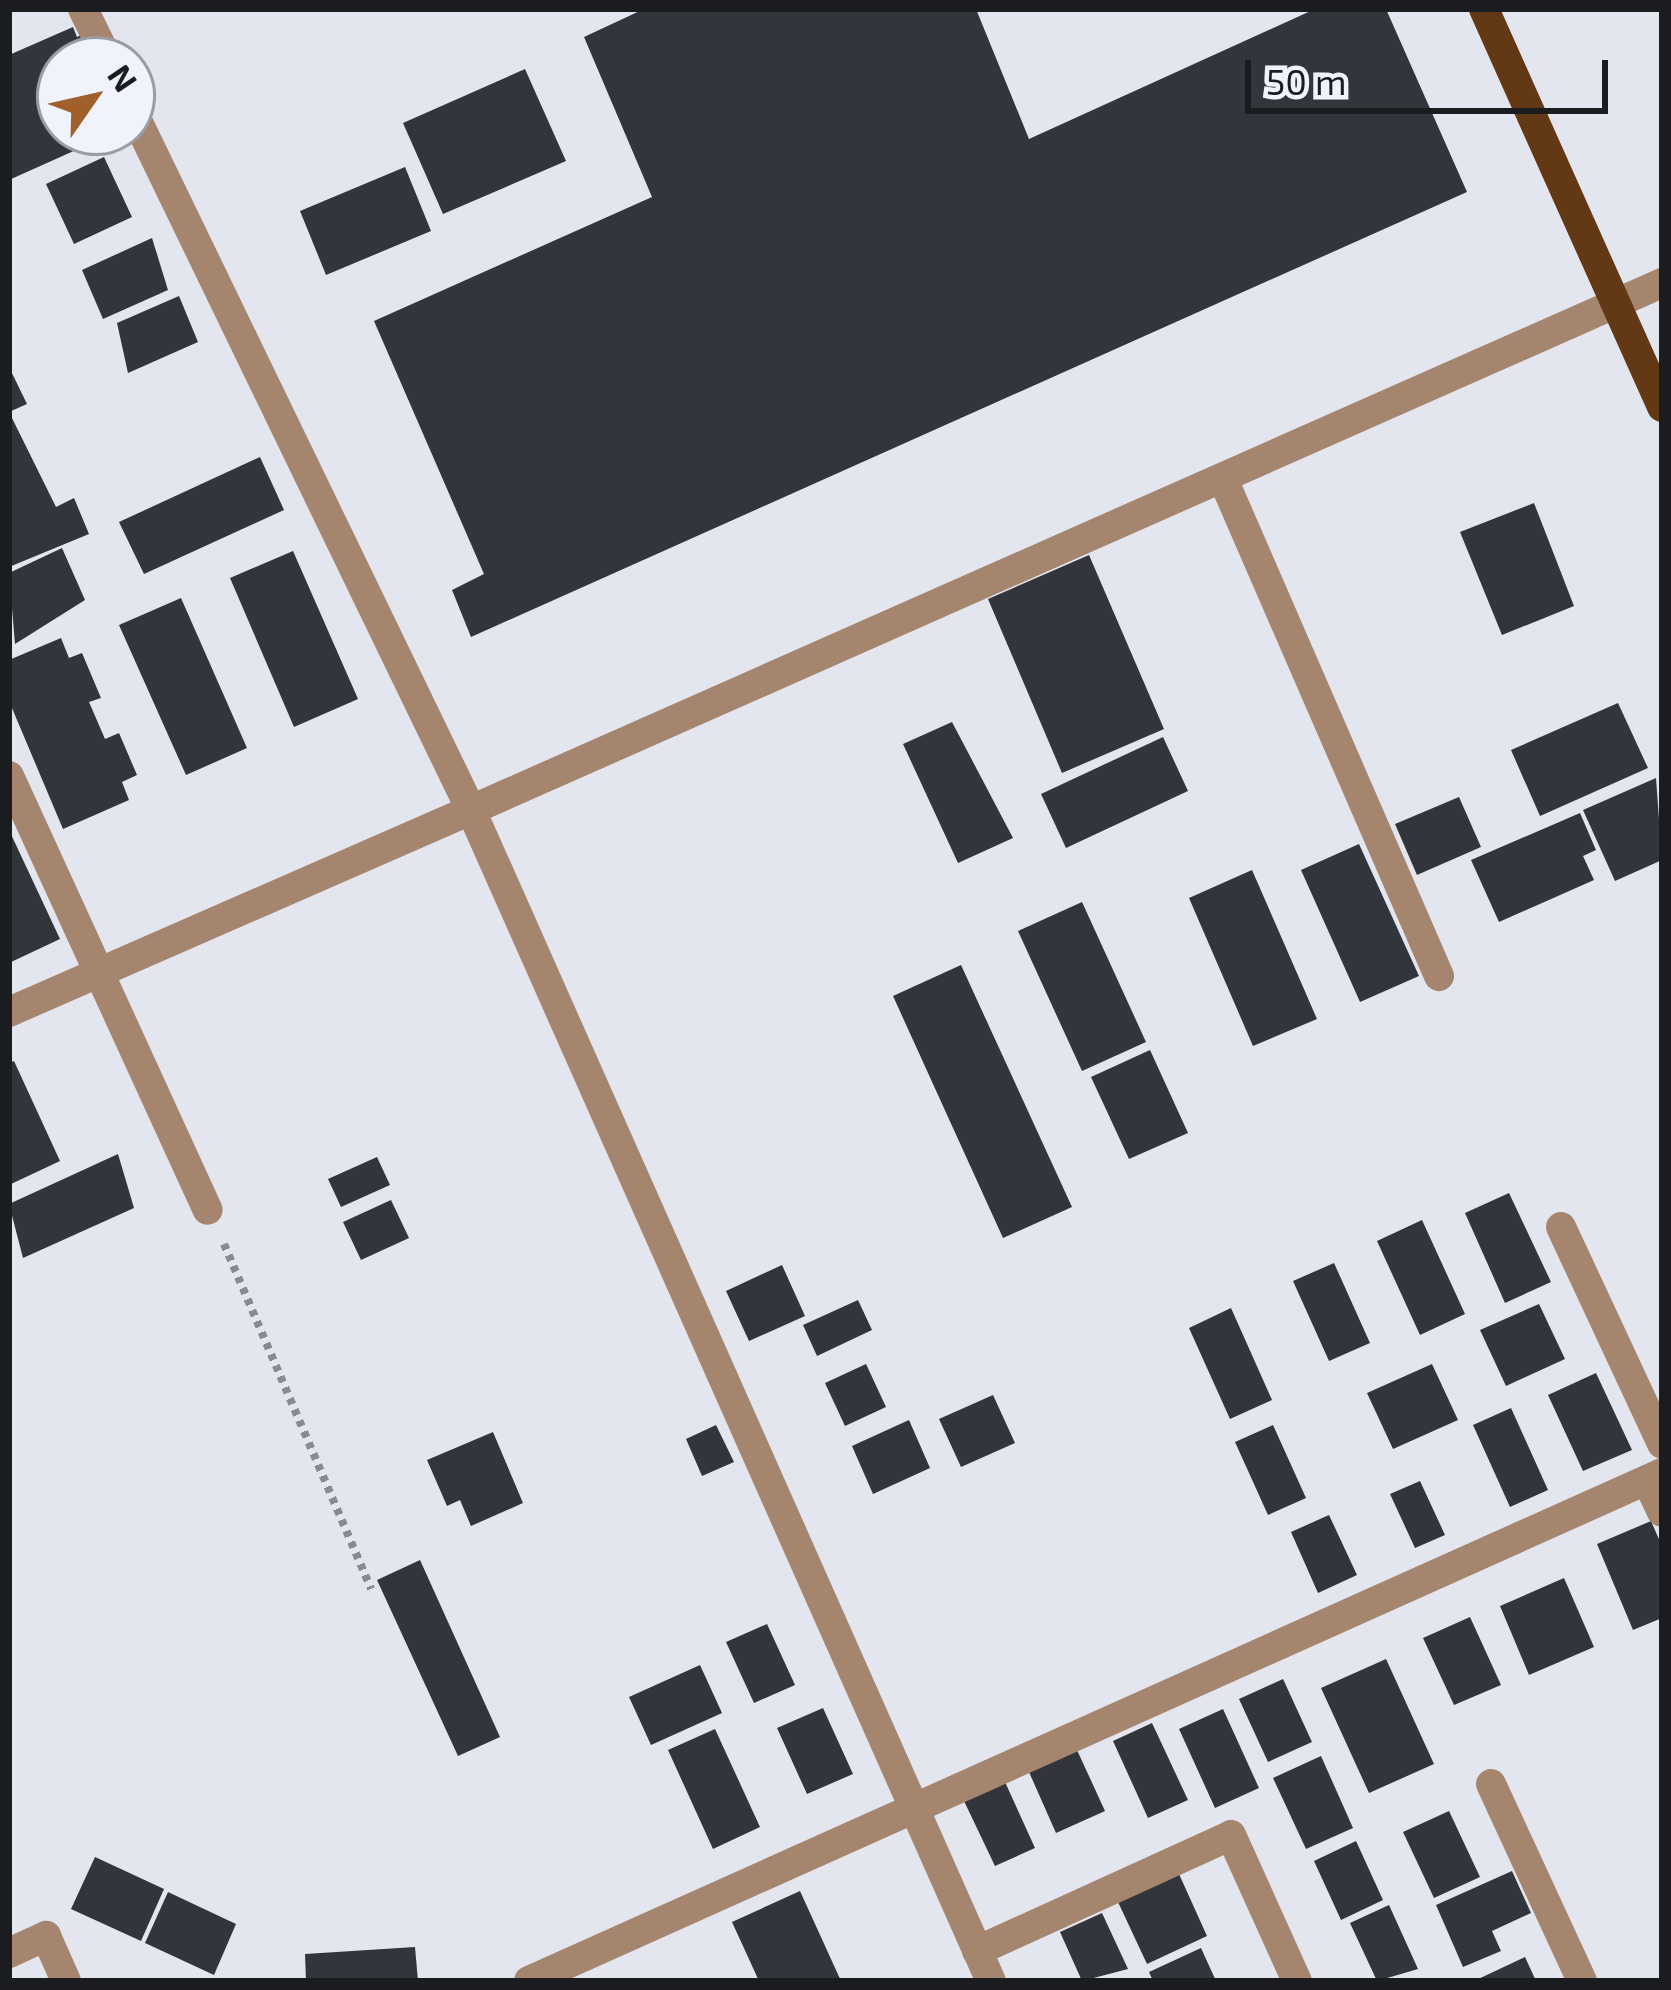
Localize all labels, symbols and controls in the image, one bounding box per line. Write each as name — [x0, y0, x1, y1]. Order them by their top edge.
north arrow — [36, 36, 156, 156]
scale bar — [1251, 36, 1614, 110]
text: N — [100, 56, 147, 99]
text: 50 m — [1266, 59, 1347, 102]

